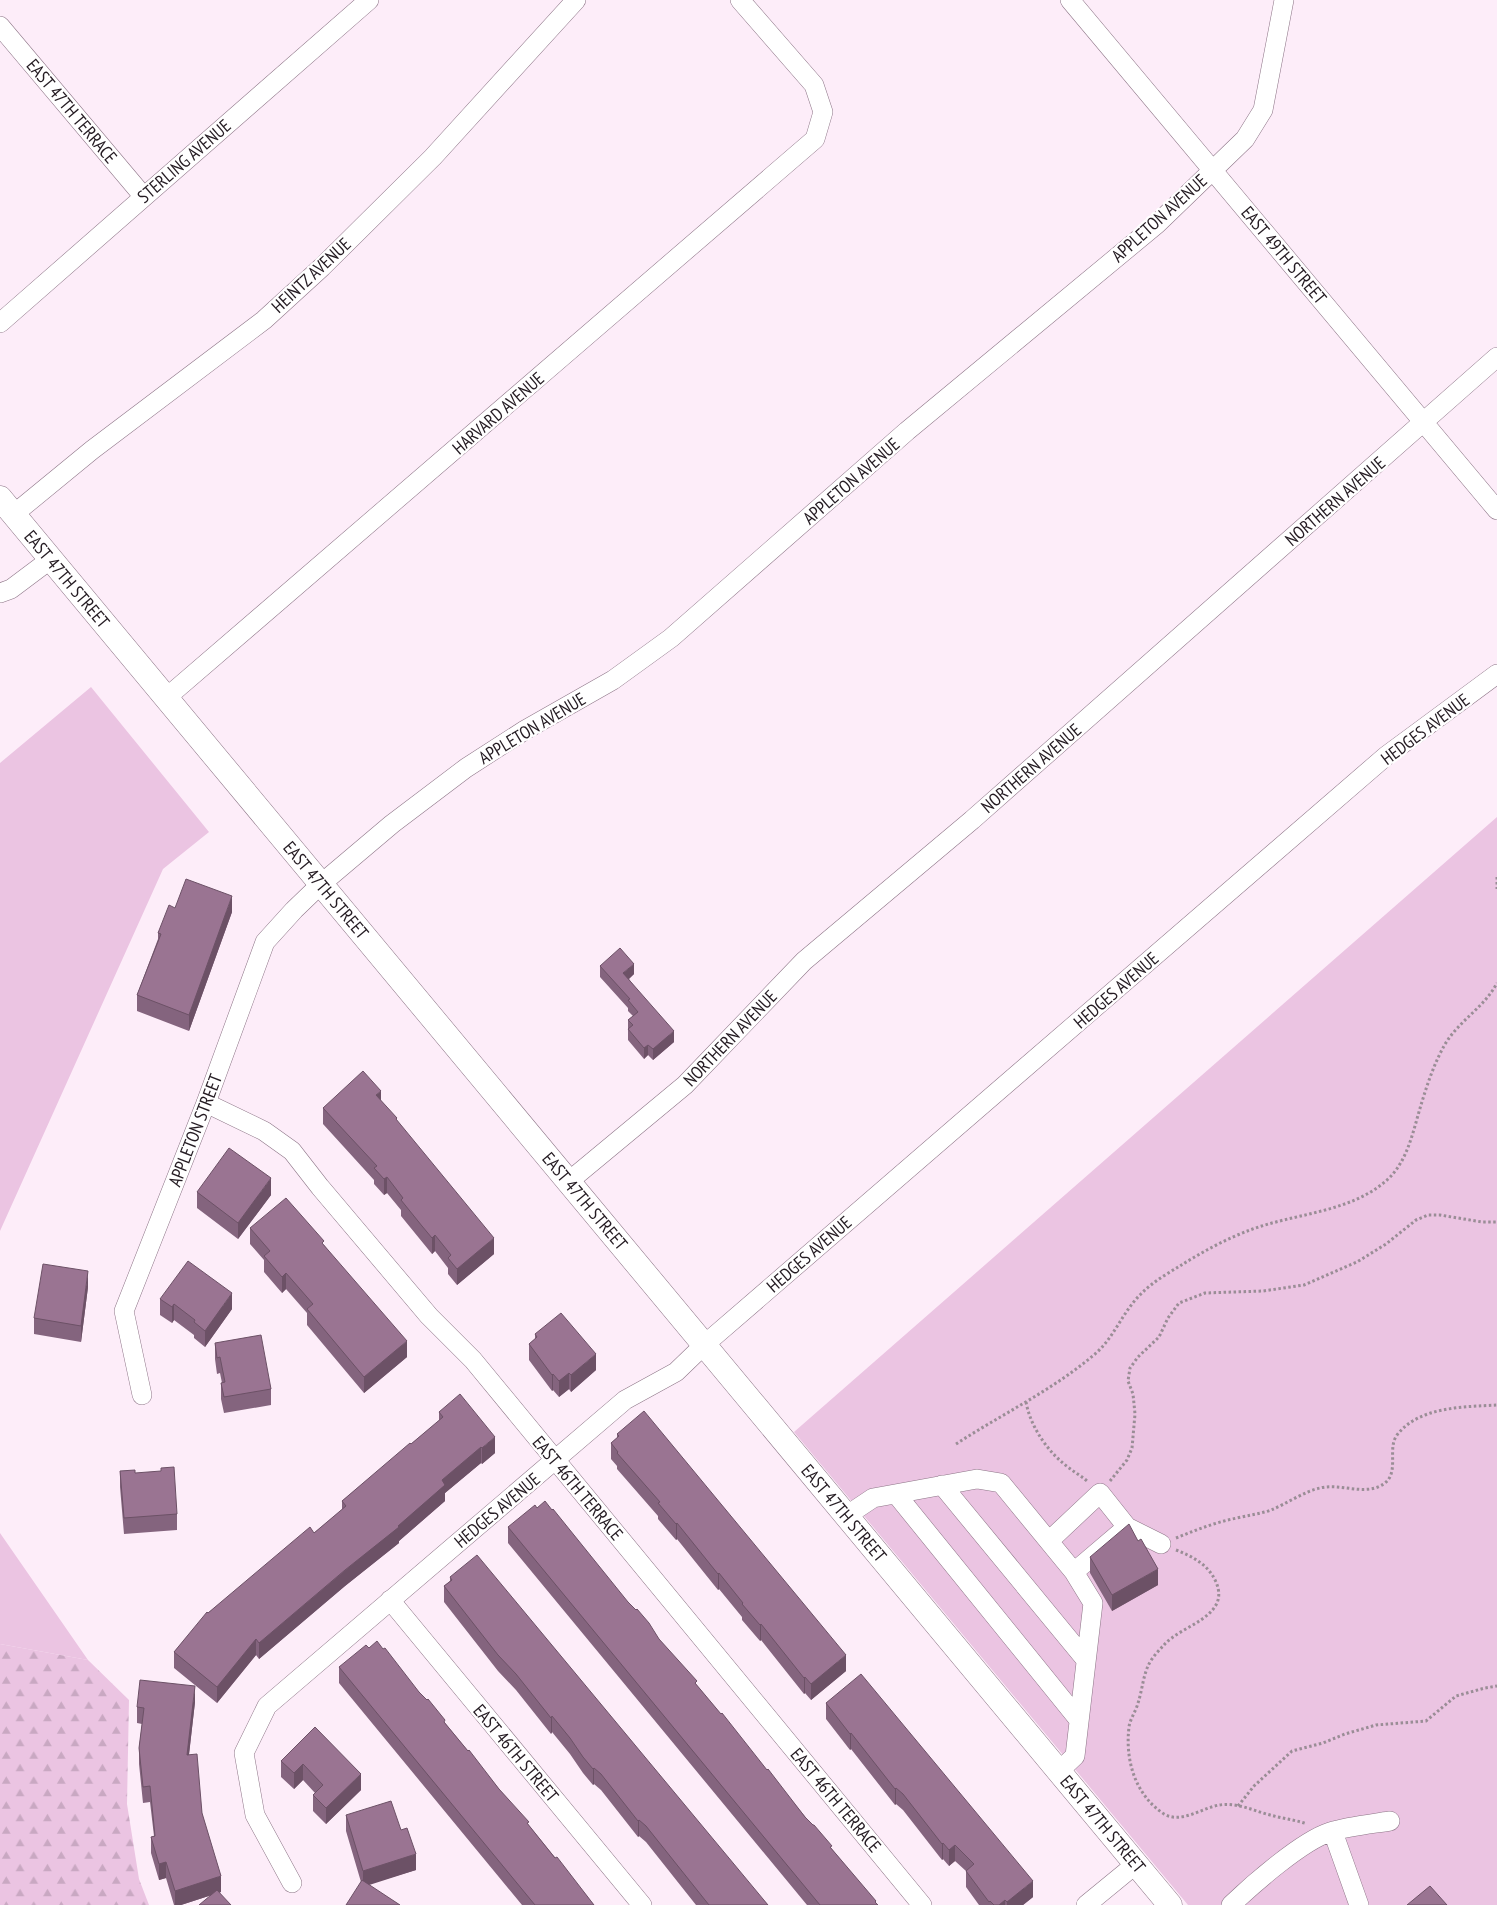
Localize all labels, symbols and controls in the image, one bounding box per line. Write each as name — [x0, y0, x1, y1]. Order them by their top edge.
street label: EAST 47TH TERRACE — [22, 54, 122, 168]
street label: STERLING AVENUE — [133, 114, 235, 208]
street label: APPLETON AVENUE — [1106, 169, 1212, 267]
street label: EAST 49TH STREET — [1236, 201, 1332, 309]
street label: HEINTZ AVENUE — [267, 232, 355, 318]
street label: HARVARD AVENUE — [447, 367, 549, 459]
street label: APPLETON AVENUE — [798, 433, 904, 529]
street label: NORTHERN AVENUE — [1280, 451, 1390, 551]
street label: EAST 47TH STREET — [19, 525, 115, 633]
street label: APPLETON AVENUE — [474, 687, 590, 769]
street label: HEDGES AVENUE — [1376, 688, 1474, 770]
street label: NORTHERN AVENUE — [976, 718, 1086, 818]
street label: EAST 47TH STREET — [278, 836, 374, 944]
street label: HEDGES AVENUE — [1069, 947, 1163, 1033]
street label: NORTHERN AVENUE — [678, 985, 782, 1091]
street label: APPLETON STREET — [163, 1071, 227, 1189]
street label: EAST 47TH STREET — [537, 1147, 633, 1255]
street label: HEDGES AVENUE — [762, 1211, 856, 1297]
street label: EAST 46TH TERRACE — [528, 1431, 628, 1545]
street label: EAST 47TH STREET — [796, 1459, 892, 1567]
street label: HEDGES AVENUE — [449, 1467, 545, 1553]
street label: EAST 46TH STREET — [468, 1699, 564, 1807]
street label: EAST 46TH TERRACE — [786, 1743, 886, 1857]
street label: EAST 47TH STREET — [1055, 1770, 1151, 1878]

